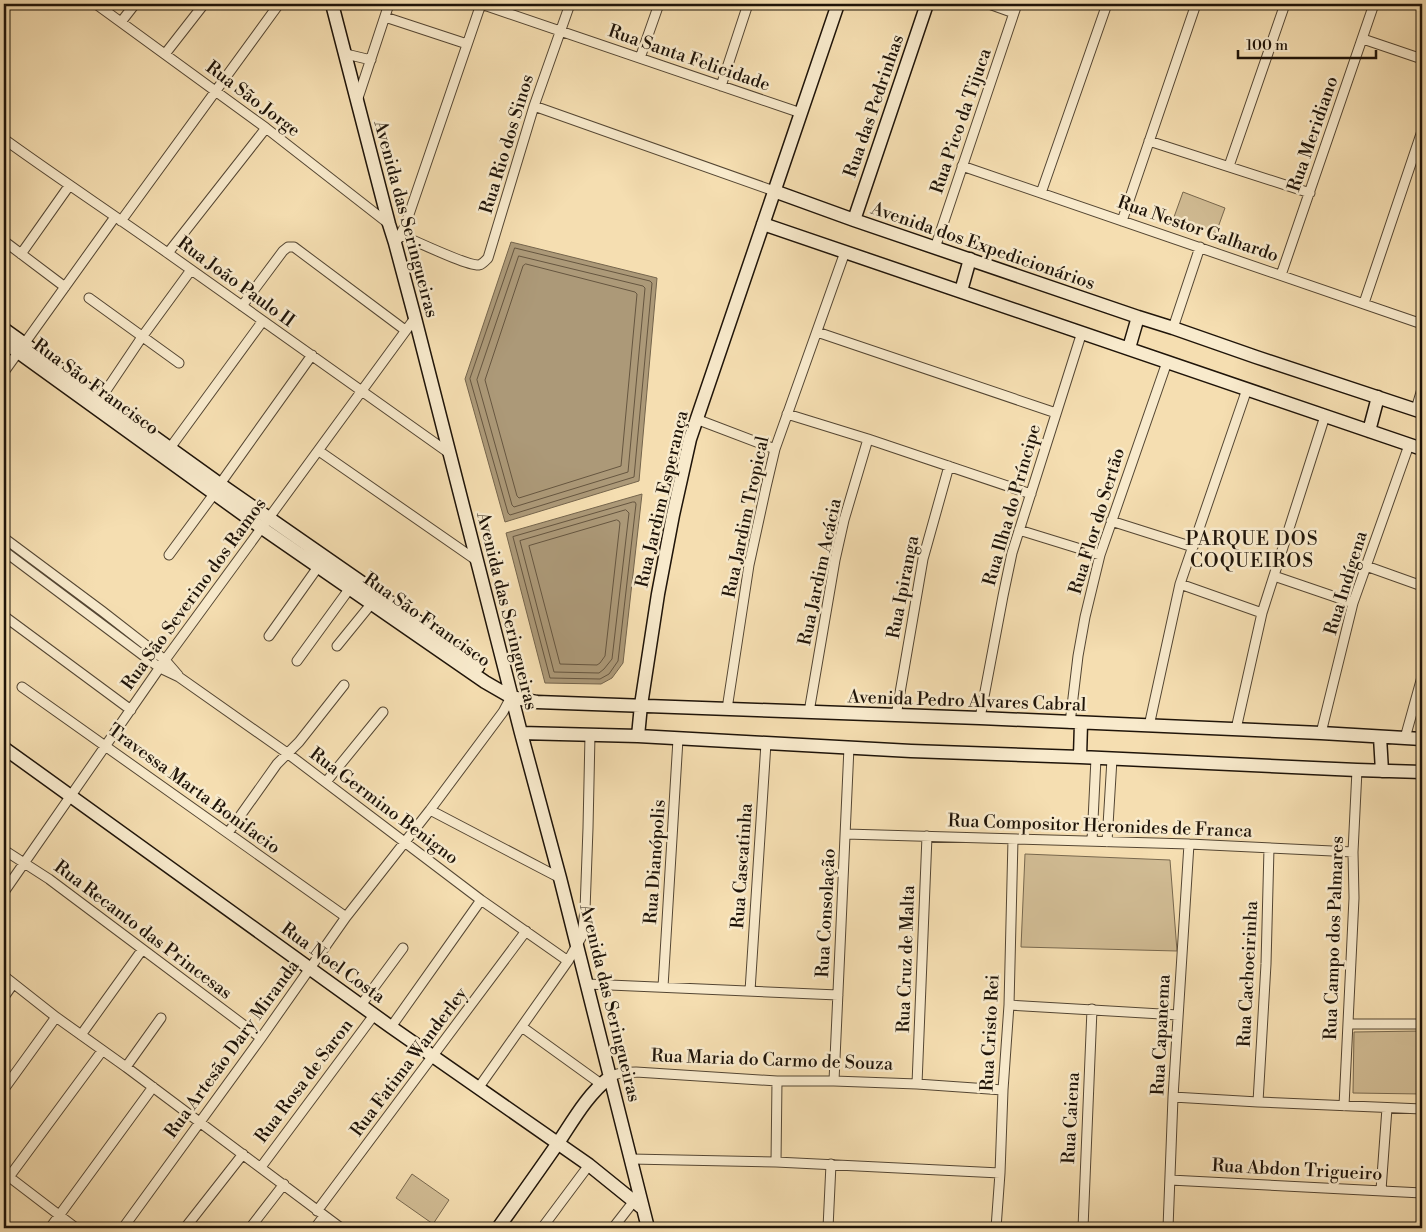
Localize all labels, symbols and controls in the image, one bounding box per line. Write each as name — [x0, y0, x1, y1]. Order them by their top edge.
street label: Rua Santa Felicidade — [605, 19, 773, 97]
scale bar — [1238, 28, 1376, 60]
street label: Rua das Pedrinhas — [839, 32, 909, 180]
text: 100 m — [1246, 36, 1288, 55]
street label: Rua Pico da Tijuca — [925, 44, 997, 197]
street label: Rua São Jorge — [201, 56, 305, 142]
street label: Rua Rio dos Sinos — [475, 71, 539, 217]
street label: Rua Meridiano — [1282, 73, 1344, 195]
street label: Avenida das Seringueiras — [368, 117, 443, 320]
street label: Rua Nestor Galhardo — [1114, 191, 1282, 267]
street label: Avenida dos Expedicionários — [867, 197, 1098, 295]
street label: Rua João Paulo II — [173, 232, 299, 332]
street label: Rua São Francisco — [29, 334, 163, 440]
street label: Rua Jardim Esperança — [630, 407, 694, 590]
street label: Rua Ilha do Príncipe — [978, 422, 1046, 588]
street label: Rua Jardim Tropical — [718, 433, 775, 600]
street label: Rua Flor do Sertão — [1064, 445, 1130, 597]
street label: Rua São Severino dos Ramos — [116, 493, 272, 695]
street label: Rua Jardim Acácia — [793, 496, 847, 648]
street label: Avenida das Seringueiras — [471, 509, 543, 713]
district label: PARQUE DOS COQUEIROS — [1185, 527, 1319, 573]
street label: Rua Indígena — [1319, 527, 1373, 638]
street label: Rua Ipiranga — [882, 533, 924, 641]
street label: Rua São Francisco — [359, 568, 495, 672]
street label: Avenida Pedro Alvares Cabral — [846, 685, 1087, 717]
street label: Travessa Marta Bonifacio — [103, 719, 285, 859]
street label: Rua Germino Benigno — [305, 742, 463, 870]
street label: Rua Dianópolis — [639, 799, 671, 925]
street label: Rua Cascatinha — [726, 801, 758, 930]
street label: Rua Compositor Heronides de Franca — [947, 809, 1254, 843]
street label: Rua Campo dos Palmares — [1319, 835, 1349, 1040]
street label: Rua Consolação — [811, 848, 841, 978]
street label: Rua Recanto das Princesas — [49, 856, 237, 1005]
street label: Rua Cruz de Malta — [892, 884, 920, 1033]
street label: Rua Cachoeirinha — [1233, 899, 1263, 1048]
street label: Avenida das Seringueiras — [574, 901, 646, 1105]
street label: Rua Noel Costa — [276, 917, 390, 1009]
street label: Rua Artesão Dary Miranda — [160, 955, 305, 1143]
street label: Rua Capanema — [1146, 973, 1176, 1096]
street label: Rua Cristo Rei — [975, 974, 1005, 1092]
street label: Rua Fatima Wanderley — [345, 983, 473, 1141]
street label: Rua Rosa de Saron — [250, 1014, 358, 1148]
street label: Rua Maria do Carmo de Souza — [651, 1044, 894, 1076]
street label: Rua Caiena — [1057, 1071, 1085, 1164]
street label: Rua Abdon Trigueiro — [1211, 1154, 1383, 1186]

